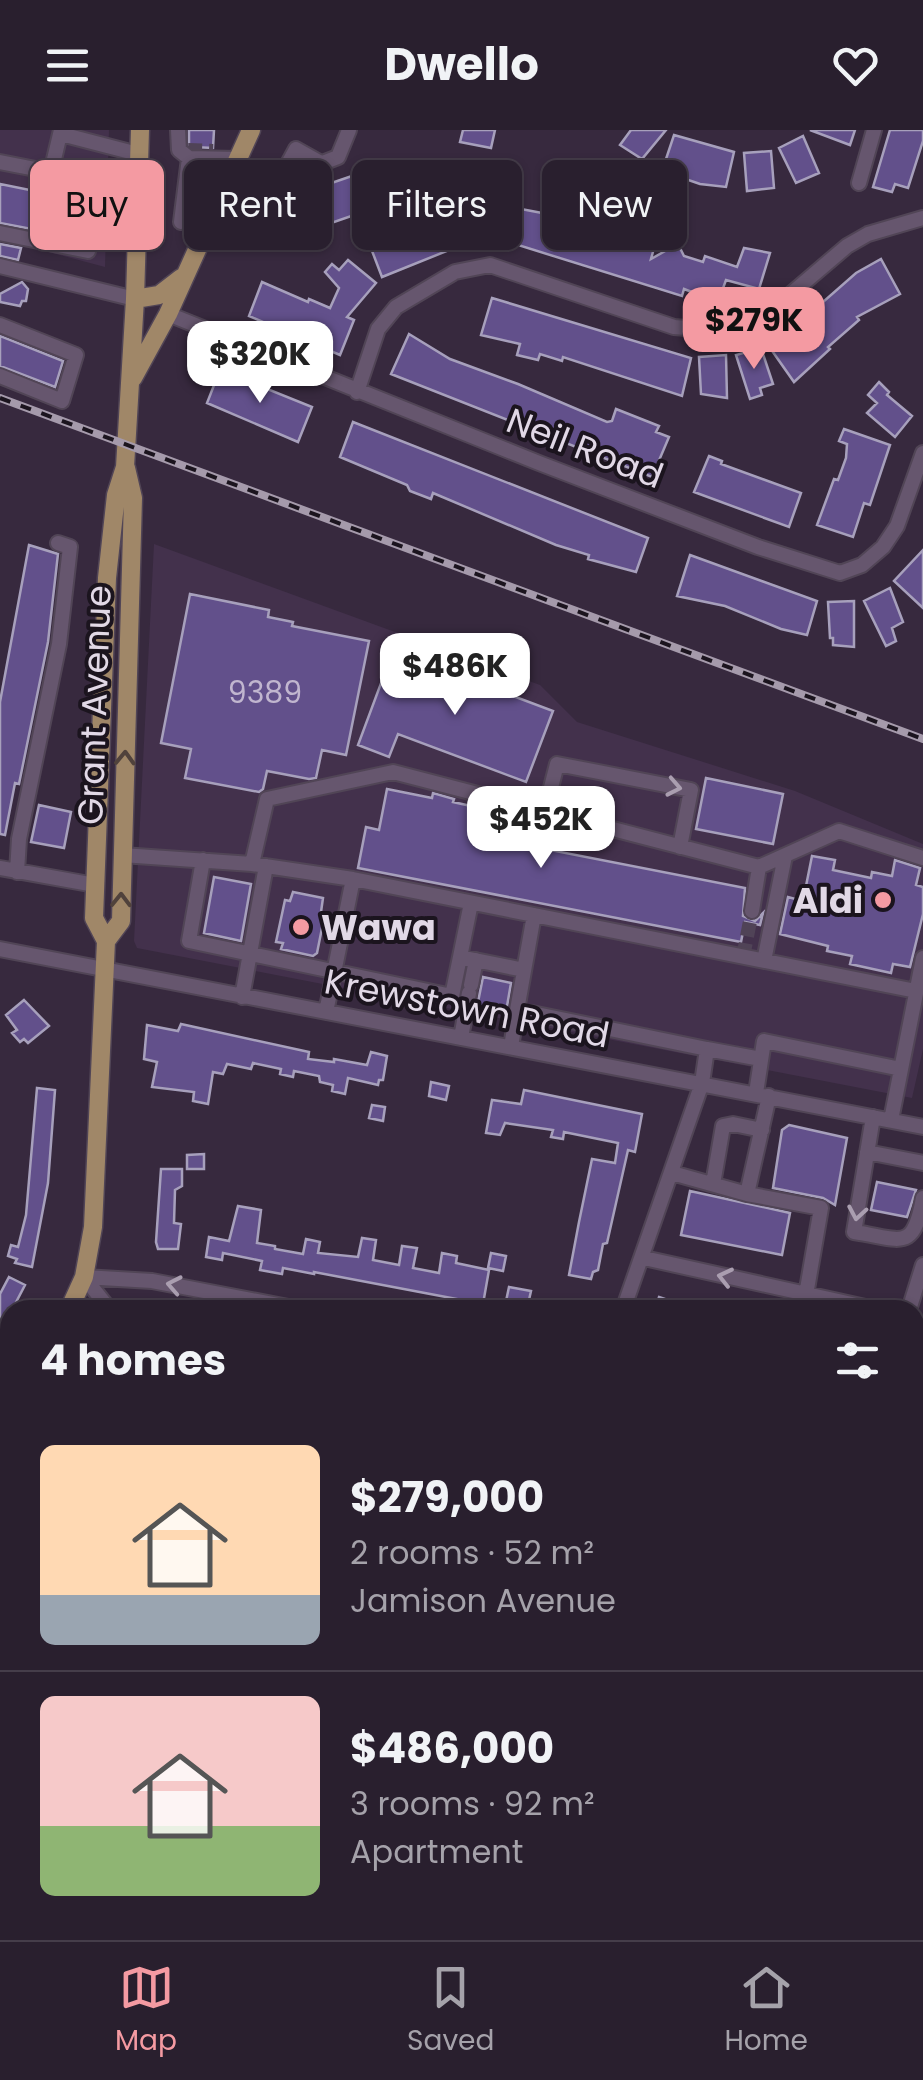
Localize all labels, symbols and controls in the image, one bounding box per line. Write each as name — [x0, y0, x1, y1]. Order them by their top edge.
text: Dwello — [384, 33, 539, 96]
icon: menu — [40, 38, 95, 93]
icon: heart — [828, 38, 883, 93]
chip: Buy — [30, 160, 164, 250]
chip: Rent — [184, 160, 332, 250]
chip: Filters — [352, 160, 522, 250]
chip: New — [542, 160, 687, 250]
pin: $279K — [684, 287, 824, 372]
text: $279K — [705, 297, 803, 342]
pin: $320K — [190, 321, 330, 406]
text: $320K — [209, 331, 311, 376]
street label: Neil Road — [500, 396, 670, 500]
street label: Grant Avenue — [65, 584, 123, 826]
pin: $486K — [385, 633, 525, 718]
text: $486K — [402, 643, 508, 688]
house number: 9389 — [228, 671, 302, 714]
one-way arrow — [114, 749, 135, 765]
one-way arrow — [666, 776, 682, 797]
pin: $452K — [471, 786, 611, 871]
text: $452K — [489, 796, 593, 841]
place label: Aldi — [793, 876, 863, 925]
marker: Aldi — [872, 889, 894, 911]
one-way arrow — [110, 892, 132, 908]
place label: Wawa — [321, 903, 436, 952]
marker: Wawa — [290, 916, 312, 938]
street label: Krewstown Road — [320, 956, 614, 1060]
one-way arrow — [847, 1205, 868, 1221]
one-way arrow — [716, 1267, 733, 1288]
one-way arrow — [166, 1276, 183, 1297]
text: 4 homes — [40, 1331, 226, 1390]
icon: filters — [830, 1333, 885, 1388]
text: $279,000 — [350, 1468, 544, 1527]
icon: home — [120, 1485, 240, 1605]
text: 2 rooms · 52 m² — [350, 1530, 594, 1575]
text: Jamison Avenue — [350, 1578, 616, 1623]
text: $486,000 — [350, 1719, 554, 1778]
icon: home — [120, 1736, 240, 1856]
text: 3 rooms · 92 m² — [350, 1781, 594, 1826]
text: Apartment — [350, 1829, 523, 1874]
tab: Map — [115, 1960, 177, 2062]
tab: Saved — [407, 1960, 494, 2062]
tab: Home — [724, 1960, 808, 2062]

